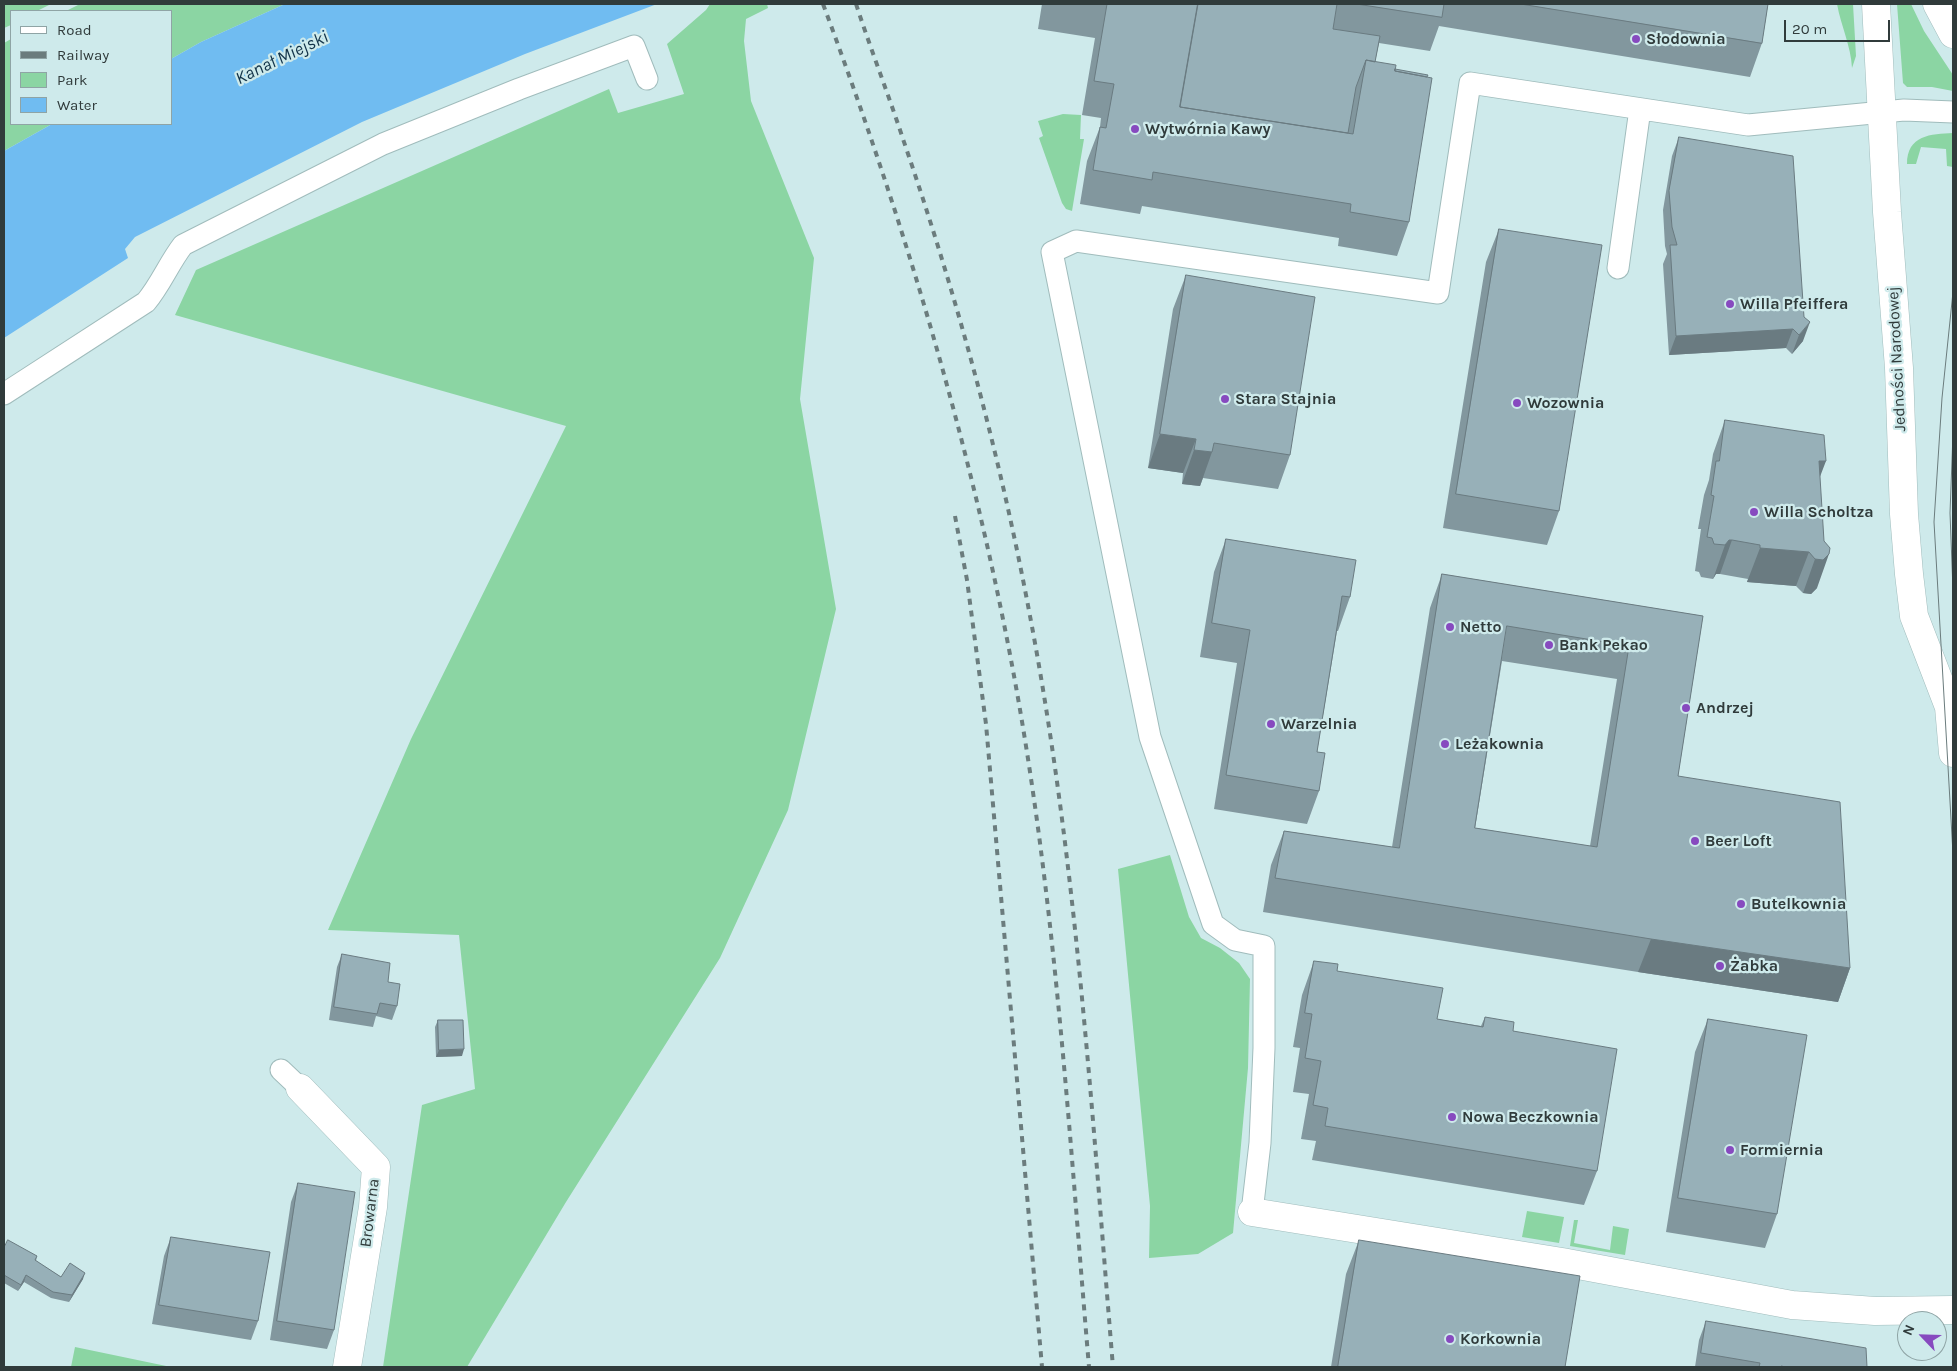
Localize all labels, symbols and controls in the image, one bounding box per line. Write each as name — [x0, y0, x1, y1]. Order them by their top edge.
legend — [10, 10, 172, 125]
scale bar — [1787, 10, 1893, 42]
text: 20 m — [1792, 20, 1827, 38]
text: Road — [57, 21, 92, 39]
water label: Kanał Miejski — [232, 26, 332, 90]
place label: Słodownia — [1646, 29, 1726, 49]
marker: Słodownia — [1630, 33, 1642, 45]
text: Railway — [57, 46, 109, 64]
text: Park — [57, 71, 87, 89]
text: Water — [57, 96, 97, 114]
place label: Wytwórnia Kawy — [1145, 119, 1271, 139]
marker: Wytwórnia Kawy — [1129, 123, 1141, 135]
street label: Jedności Narodowej — [1884, 286, 1910, 432]
place label: Willa Pfeiffera — [1740, 294, 1848, 314]
marker: Willa Pfeiffera — [1724, 298, 1736, 310]
place label: Stara Stajnia — [1235, 389, 1336, 409]
marker: Stara Stajnia — [1219, 393, 1231, 405]
place label: Wozownia — [1527, 393, 1604, 413]
marker: Wozownia — [1511, 397, 1523, 409]
place label: Willa Scholtza — [1764, 502, 1874, 522]
marker: Willa Scholtza — [1748, 506, 1760, 518]
place label: Netto — [1460, 617, 1502, 637]
marker: Netto — [1444, 621, 1456, 633]
place label: Bank Pekao — [1559, 635, 1648, 655]
marker: Bank Pekao — [1543, 639, 1555, 651]
place label: Andrzej — [1696, 698, 1754, 718]
marker: Andrzej — [1680, 702, 1692, 714]
place label: Warzelnia — [1281, 714, 1357, 734]
marker: Warzelnia — [1265, 718, 1277, 730]
place label: Leżakownia — [1455, 734, 1544, 754]
marker: Leżakownia — [1439, 738, 1451, 750]
place label: Beer Loft — [1705, 831, 1772, 851]
marker: Beer Loft — [1689, 835, 1701, 847]
place label: Butelkownia — [1751, 894, 1846, 914]
marker: Butelkownia — [1735, 898, 1747, 910]
place label: Żabka — [1730, 956, 1778, 976]
marker: Żabka — [1714, 960, 1726, 972]
place label: Nowa Beczkownia — [1462, 1107, 1599, 1127]
marker: Nowa Beczkownia — [1446, 1111, 1458, 1123]
place label: Formiernia — [1740, 1140, 1823, 1160]
marker: Formiernia — [1724, 1144, 1736, 1156]
street label: Browarna — [356, 1178, 384, 1248]
north arrow — [1897, 1311, 1947, 1361]
text: N — [1899, 1322, 1919, 1338]
place label: Korkownia — [1460, 1329, 1541, 1349]
marker: Korkownia — [1444, 1333, 1456, 1345]

